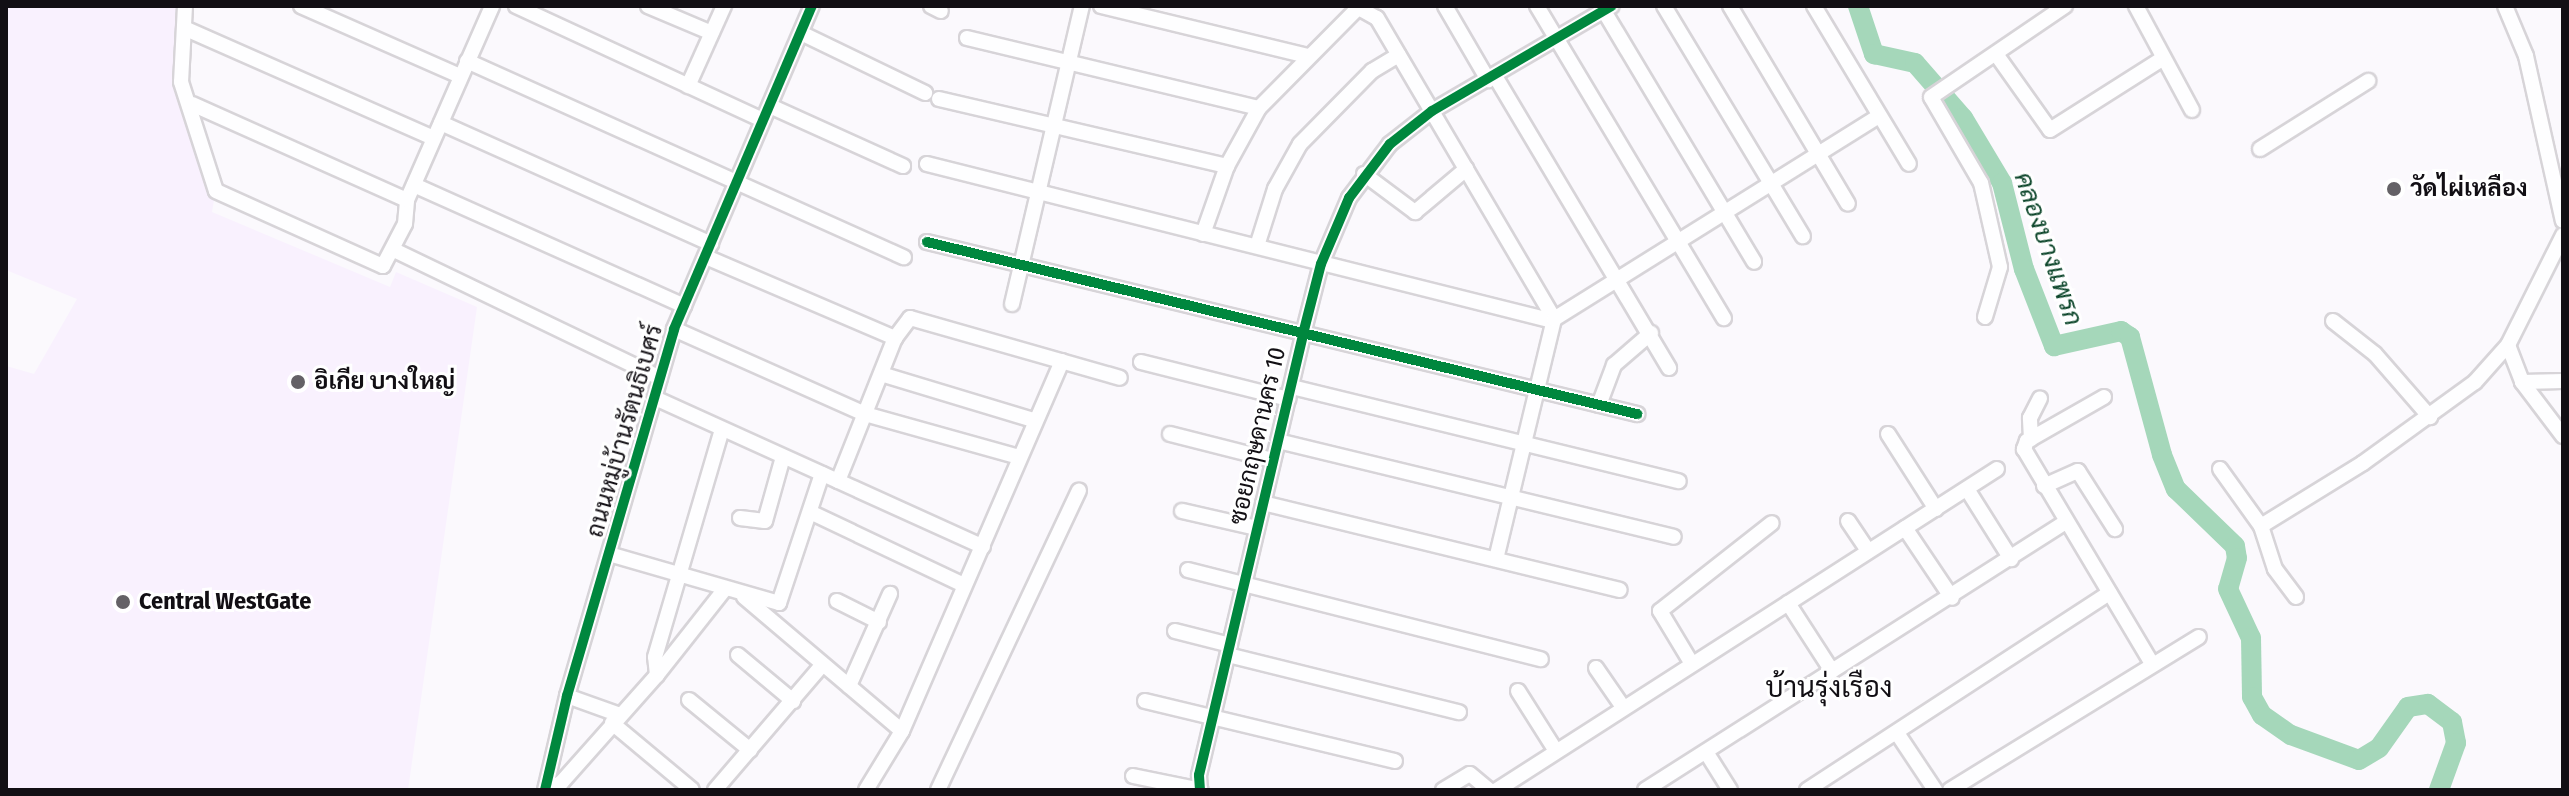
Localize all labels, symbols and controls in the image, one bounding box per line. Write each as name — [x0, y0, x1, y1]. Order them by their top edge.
water label: คลองบางแพรก — [2007, 168, 2089, 330]
place label: วัดไผ่เหลือง — [2410, 175, 2528, 203]
marker: วัดไผ่เหลือง — [2385, 180, 2403, 198]
street label: ถนนหมู่บ้านรัตนธิเบศร์ — [581, 321, 669, 541]
street label: ซอยกฤษดานคร 10 — [1224, 344, 1292, 528]
place label: อิเกีย บางใหญ่ — [314, 368, 455, 396]
marker: อิเกีย บางใหญ่ — [289, 373, 307, 391]
place label: Central WestGate — [139, 588, 311, 616]
marker: Central WestGate — [114, 593, 132, 611]
district label: บ้านรุ่งเรือง — [1765, 671, 1893, 705]

